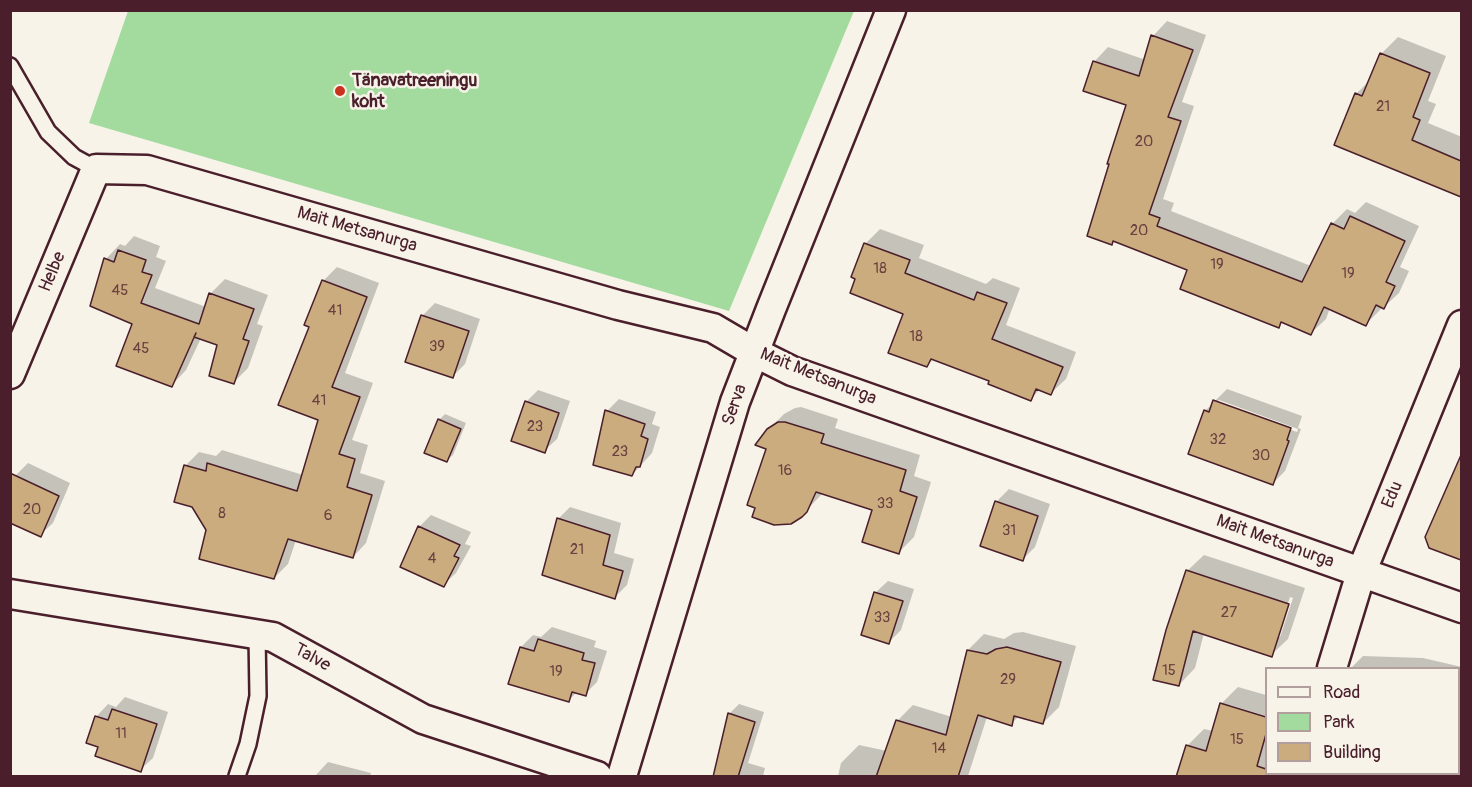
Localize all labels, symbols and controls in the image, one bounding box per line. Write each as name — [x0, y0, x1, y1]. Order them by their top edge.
place label: Tänavatreeningu koht — [352, 70, 477, 112]
marker: Tänavatreeningu koht — [333, 84, 347, 98]
house number: 21 — [1376, 98, 1390, 116]
house number: 20 — [1135, 133, 1153, 151]
street label: Mait Metsanurga — [295, 203, 419, 257]
house number: 20 — [1130, 222, 1148, 240]
street label: Helbe — [35, 249, 71, 295]
house number: 19 — [1210, 256, 1224, 274]
house number: 18 — [873, 260, 887, 278]
house number: 19 — [1341, 265, 1355, 283]
house number: 45 — [112, 282, 128, 300]
house number: 41 — [328, 302, 342, 320]
house number: 18 — [909, 328, 923, 346]
house number: 39 — [429, 338, 445, 356]
house number: 45 — [133, 340, 149, 358]
street label: Mait Metsanurga — [757, 344, 879, 410]
street label: Serva — [718, 382, 752, 428]
house number: 41 — [312, 392, 326, 410]
house number: 23 — [527, 418, 543, 436]
house number: 32 — [1210, 431, 1226, 449]
house number: 23 — [612, 443, 628, 461]
house number: 30 — [1252, 447, 1270, 465]
house number: 16 — [778, 462, 792, 480]
street label: Edu — [1378, 478, 1408, 512]
house number: 33 — [877, 495, 893, 513]
house number: 20 — [23, 501, 41, 519]
house number: 8 — [218, 505, 226, 523]
house number: 6 — [324, 507, 332, 525]
street label: Mait Metsanurga — [1213, 511, 1337, 573]
house number: 31 — [1002, 522, 1016, 540]
house number: 21 — [570, 541, 584, 559]
house number: 4 — [428, 550, 436, 568]
house number: 27 — [1221, 604, 1237, 622]
house number: 33 — [874, 609, 890, 627]
street label: Talve — [290, 639, 334, 677]
house number: 15 — [1162, 662, 1176, 680]
house number: 19 — [549, 663, 563, 681]
legend — [1265, 667, 1460, 775]
house number: 29 — [1000, 671, 1016, 689]
text: Road — [1323, 681, 1360, 704]
text: Park — [1323, 711, 1355, 734]
house number: 11 — [115, 725, 127, 743]
house number: 15 — [1230, 731, 1244, 749]
house number: 14 — [932, 740, 946, 758]
text: Building — [1323, 741, 1381, 764]

